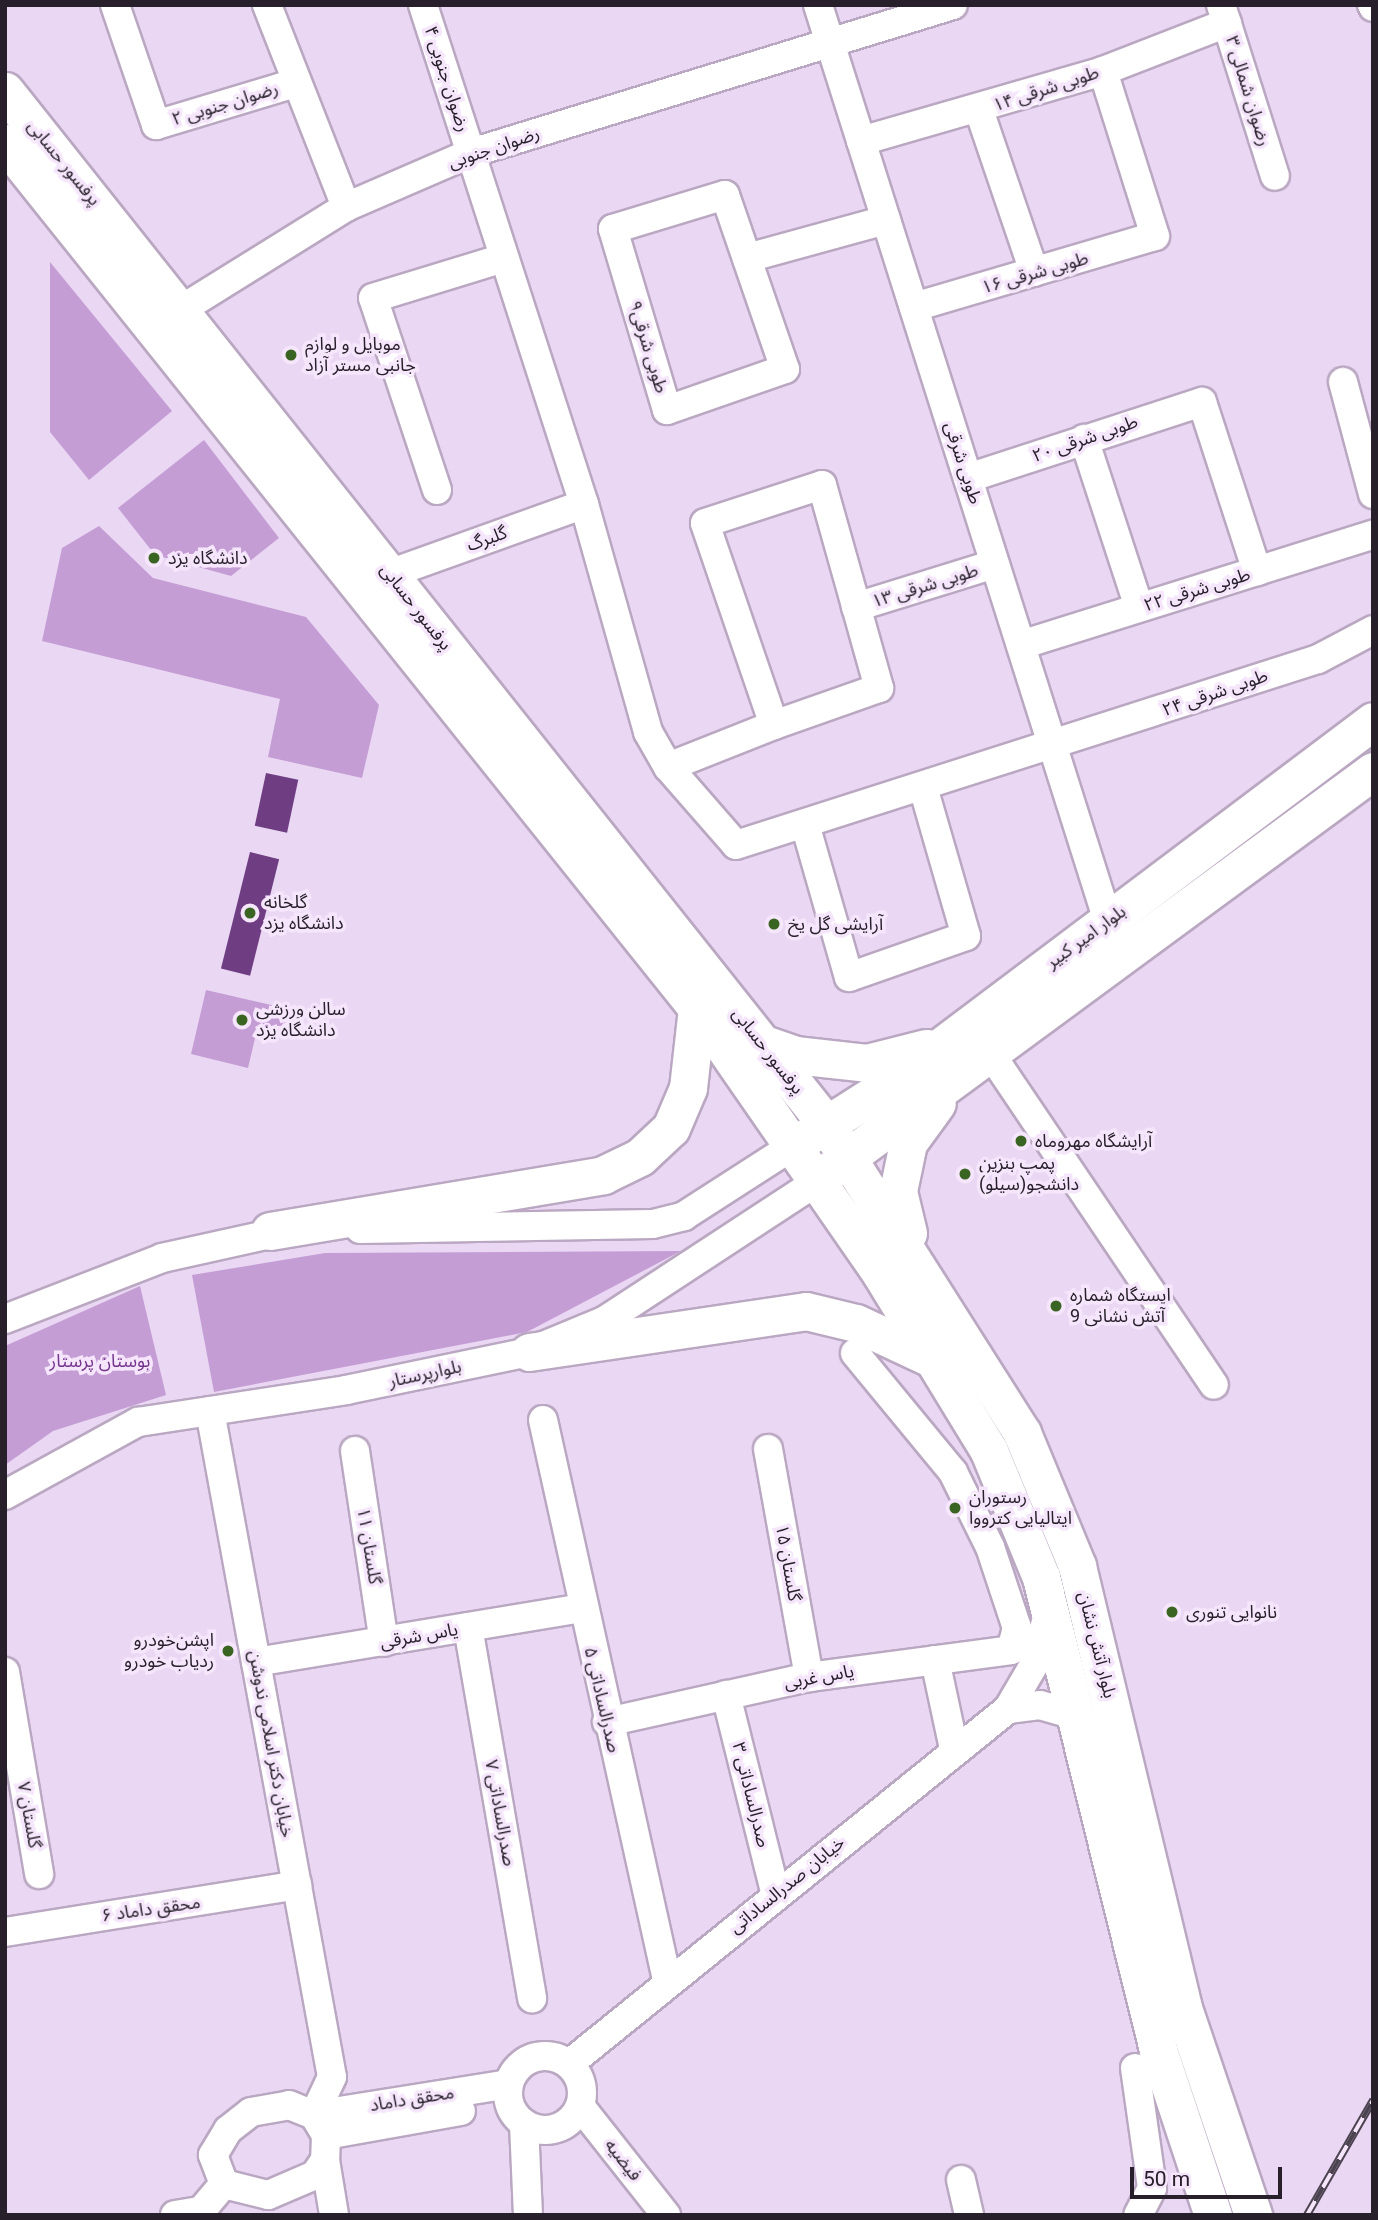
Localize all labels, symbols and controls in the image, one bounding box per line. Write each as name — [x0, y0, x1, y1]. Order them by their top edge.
street label: رضوان جنوبی ۴ — [420, 23, 474, 135]
street label: رضوان شمالی ۳ — [1221, 33, 1275, 149]
street label: طوبی شرقی ۱۴ — [990, 62, 1102, 116]
street label: رضوان جنوبی ۲ — [169, 78, 281, 130]
street label: پرفسور حسابی — [23, 116, 105, 210]
street label: رضوان جنوبی — [445, 122, 543, 174]
street label: طوبی شرقی ۱۶ — [979, 247, 1091, 299]
street label: طوبی شرقی۹ — [624, 298, 672, 396]
place label: موبایل و لوازم جانبی مستر آزاد — [305, 334, 416, 376]
marker: موبایل و لوازم جانبی مستر آزاد — [283, 347, 299, 363]
street label: طوبی شرقی ۲۰ — [1029, 411, 1141, 467]
street label: طوبی شرقی — [940, 419, 986, 507]
street label: گلبرگ — [464, 522, 510, 556]
place label: دانشگاه یزد — [168, 547, 248, 569]
marker: دانشگاه یزد — [146, 550, 162, 566]
street label: پرفسور حسابی — [375, 559, 457, 655]
street label: طوبی شرقی ۱۳ — [869, 560, 981, 612]
street label: طوبی شرقی ۲۲ — [1141, 564, 1253, 616]
street label: طوبی شرقی ۲۴ — [1159, 665, 1271, 721]
place label: گلخانه دانشگاه یزد — [264, 892, 344, 934]
street label: بلوار امیر کبیر — [1042, 901, 1130, 973]
marker: گلخانه دانشگاه یزد — [242, 905, 258, 921]
place label: آرایشی گل یخ — [788, 913, 883, 935]
marker: آرایشی گل یخ — [766, 916, 782, 932]
place label: سالن ورزشی دانشگاه یزد — [256, 999, 346, 1042]
street label: پرفسور حسابی — [727, 1003, 809, 1099]
marker: سالن ورزشی دانشگاه یزد — [234, 1012, 250, 1028]
place label: آرایشگاه مهروماه — [1035, 1130, 1152, 1152]
marker: آرایشگاه مهروماه — [1013, 1133, 1029, 1149]
place label: پمپ بنزین دانشجو(سیلو) — [979, 1153, 1079, 1196]
marker: پمپ بنزین دانشجو(سیلو) — [957, 1166, 973, 1182]
place label: ایستگاه شماره 9 آتش نشانی — [1070, 1285, 1171, 1328]
marker: ایستگاه شماره 9 آتش نشانی — [1048, 1298, 1064, 1314]
park label: بوستان پرستار — [50, 1350, 150, 1372]
street label: بلوارپرستار — [387, 1356, 463, 1392]
place label: رستوران ایتالیایی کترووا — [969, 1487, 1072, 1530]
marker: رستوران ایتالیایی کترووا — [947, 1500, 963, 1516]
street label: گلستان ۱۱ — [352, 1506, 386, 1586]
street label: گلستان ۱۵ — [771, 1523, 805, 1603]
street label: بلوار آتش نشان — [1073, 1590, 1121, 1700]
place label: نانوایی تنوری — [1186, 1601, 1277, 1623]
marker: نانوایی تنوری — [1164, 1604, 1180, 1620]
street label: یاس شرقی — [378, 1619, 460, 1653]
place label: اپشن‌خودرو ردیاب خودرو — [124, 1630, 214, 1672]
marker: اپشن‌خودرو ردیاب خودرو — [220, 1643, 236, 1659]
street label: صدرالساداتی ۵ — [579, 1645, 625, 1755]
street label: خيابان دکتر اسلامی ندوشن — [244, 1649, 298, 1839]
street label: یاس غربی — [782, 1660, 856, 1694]
street label: صدرالساداتی ۳ — [727, 1740, 775, 1850]
street label: صدرالساداتی ۷ — [480, 1758, 520, 1868]
street label: گلستان ۷ — [13, 1780, 45, 1850]
street label: خیابان صدرالساداتی — [725, 1832, 849, 1938]
street label: محقق داماد ۶ — [100, 1891, 202, 1927]
street label: محقق داماد — [368, 2082, 456, 2116]
street label: فیضیه — [600, 2135, 646, 2185]
scale bar — [1133, 2154, 1285, 2198]
text: 50 m — [1143, 2167, 1190, 2191]

